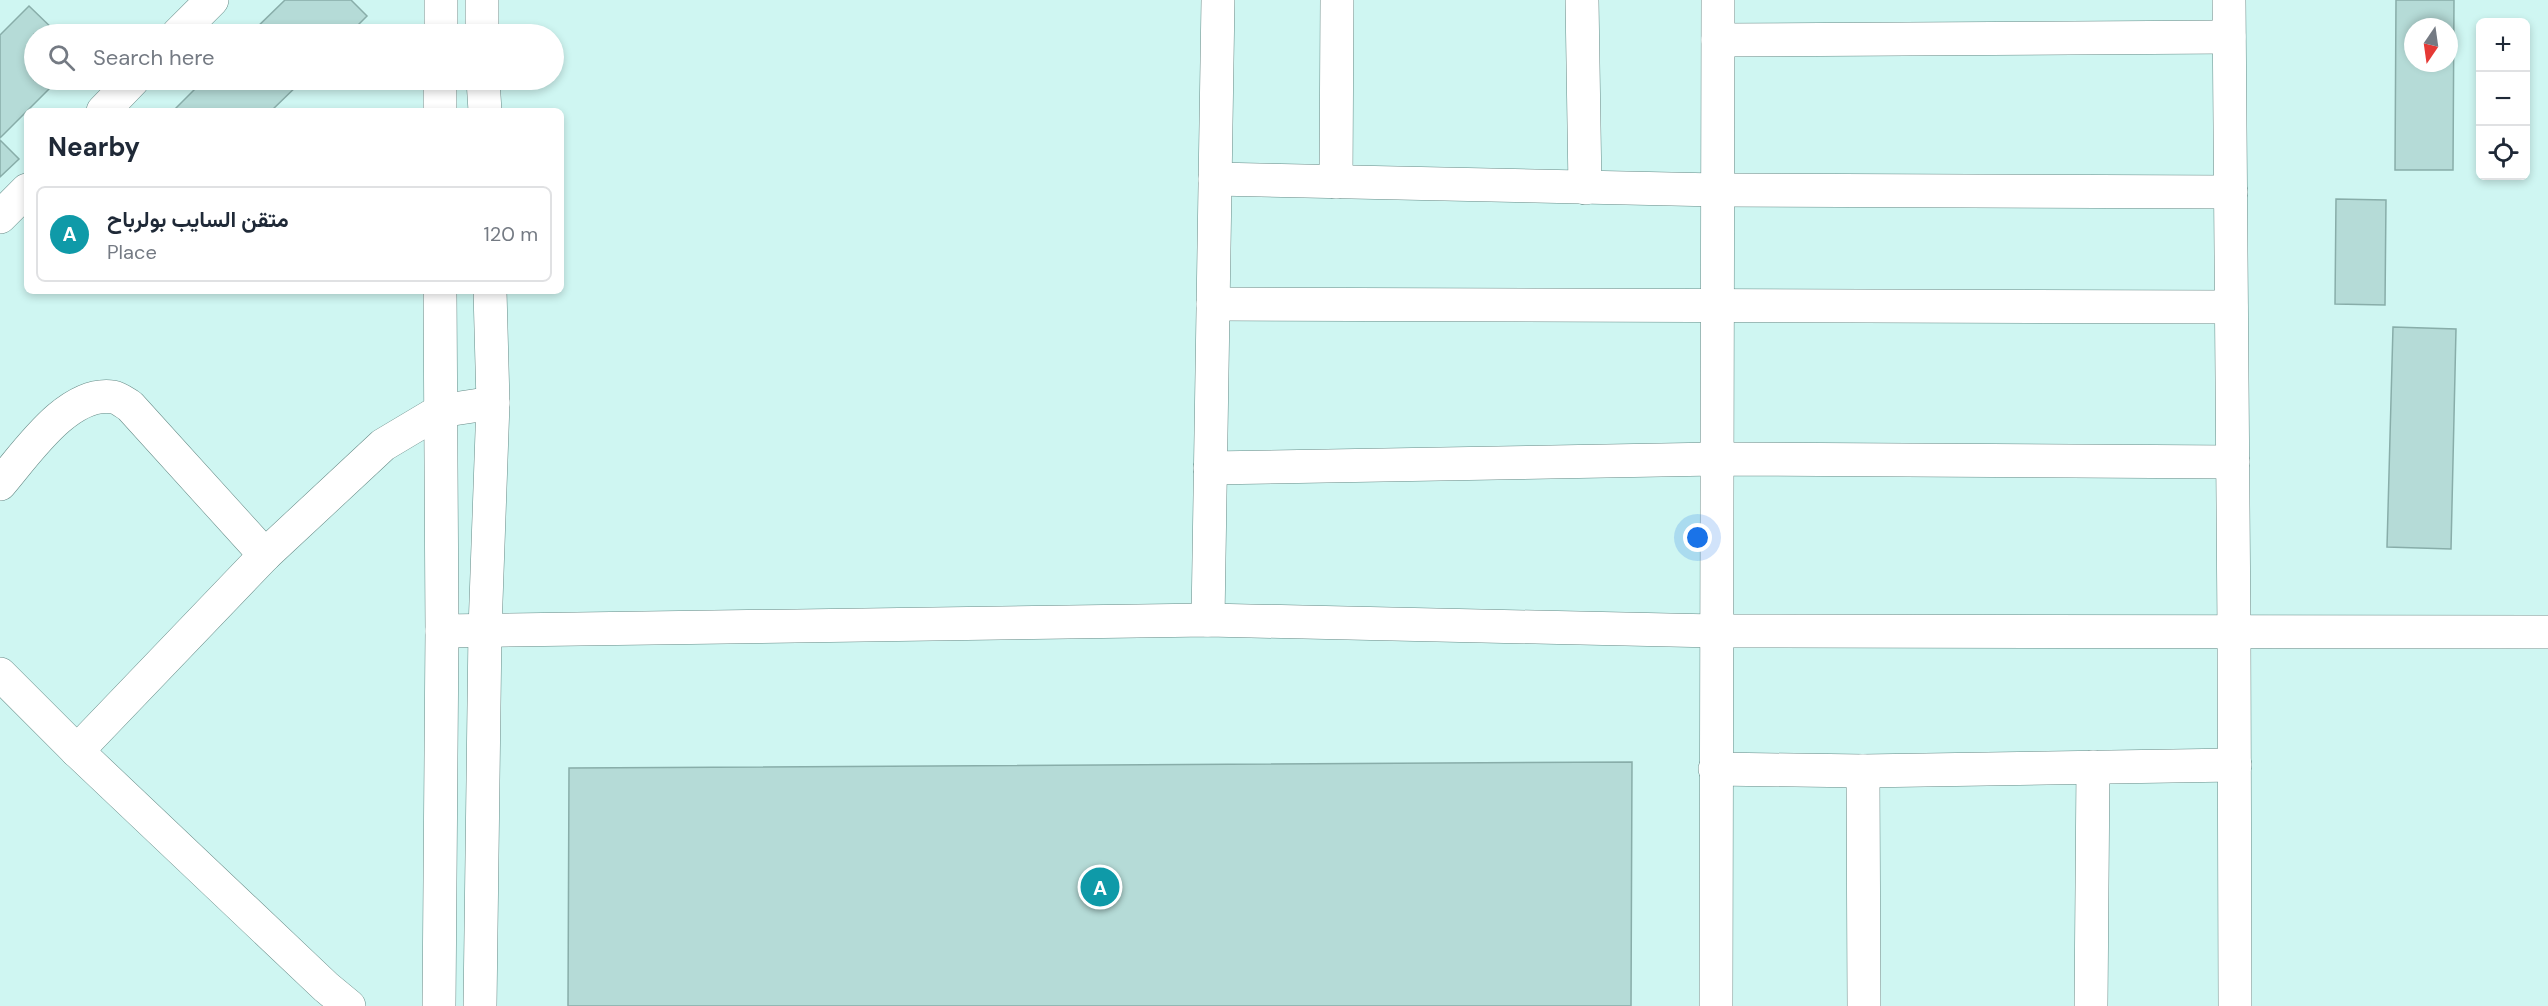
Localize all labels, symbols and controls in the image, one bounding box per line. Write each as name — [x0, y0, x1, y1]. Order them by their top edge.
north arrow — [2404, 18, 2458, 72]
map controls — [2476, 18, 2530, 180]
button: + — [2476, 18, 2530, 72]
search box — [24, 24, 564, 90]
icon: search — [45, 41, 78, 74]
text: Search here — [93, 43, 214, 72]
button: − — [2476, 72, 2530, 126]
button: locate — [2476, 126, 2530, 180]
text: Nearby — [48, 130, 140, 164]
text: متقن السايب بولرباح — [107, 205, 289, 234]
text: A — [62, 221, 77, 247]
text: 120 m — [484, 221, 538, 247]
text: Place — [107, 239, 157, 265]
your location — [1683, 523, 1712, 552]
pin: A — [1080, 864, 1120, 910]

